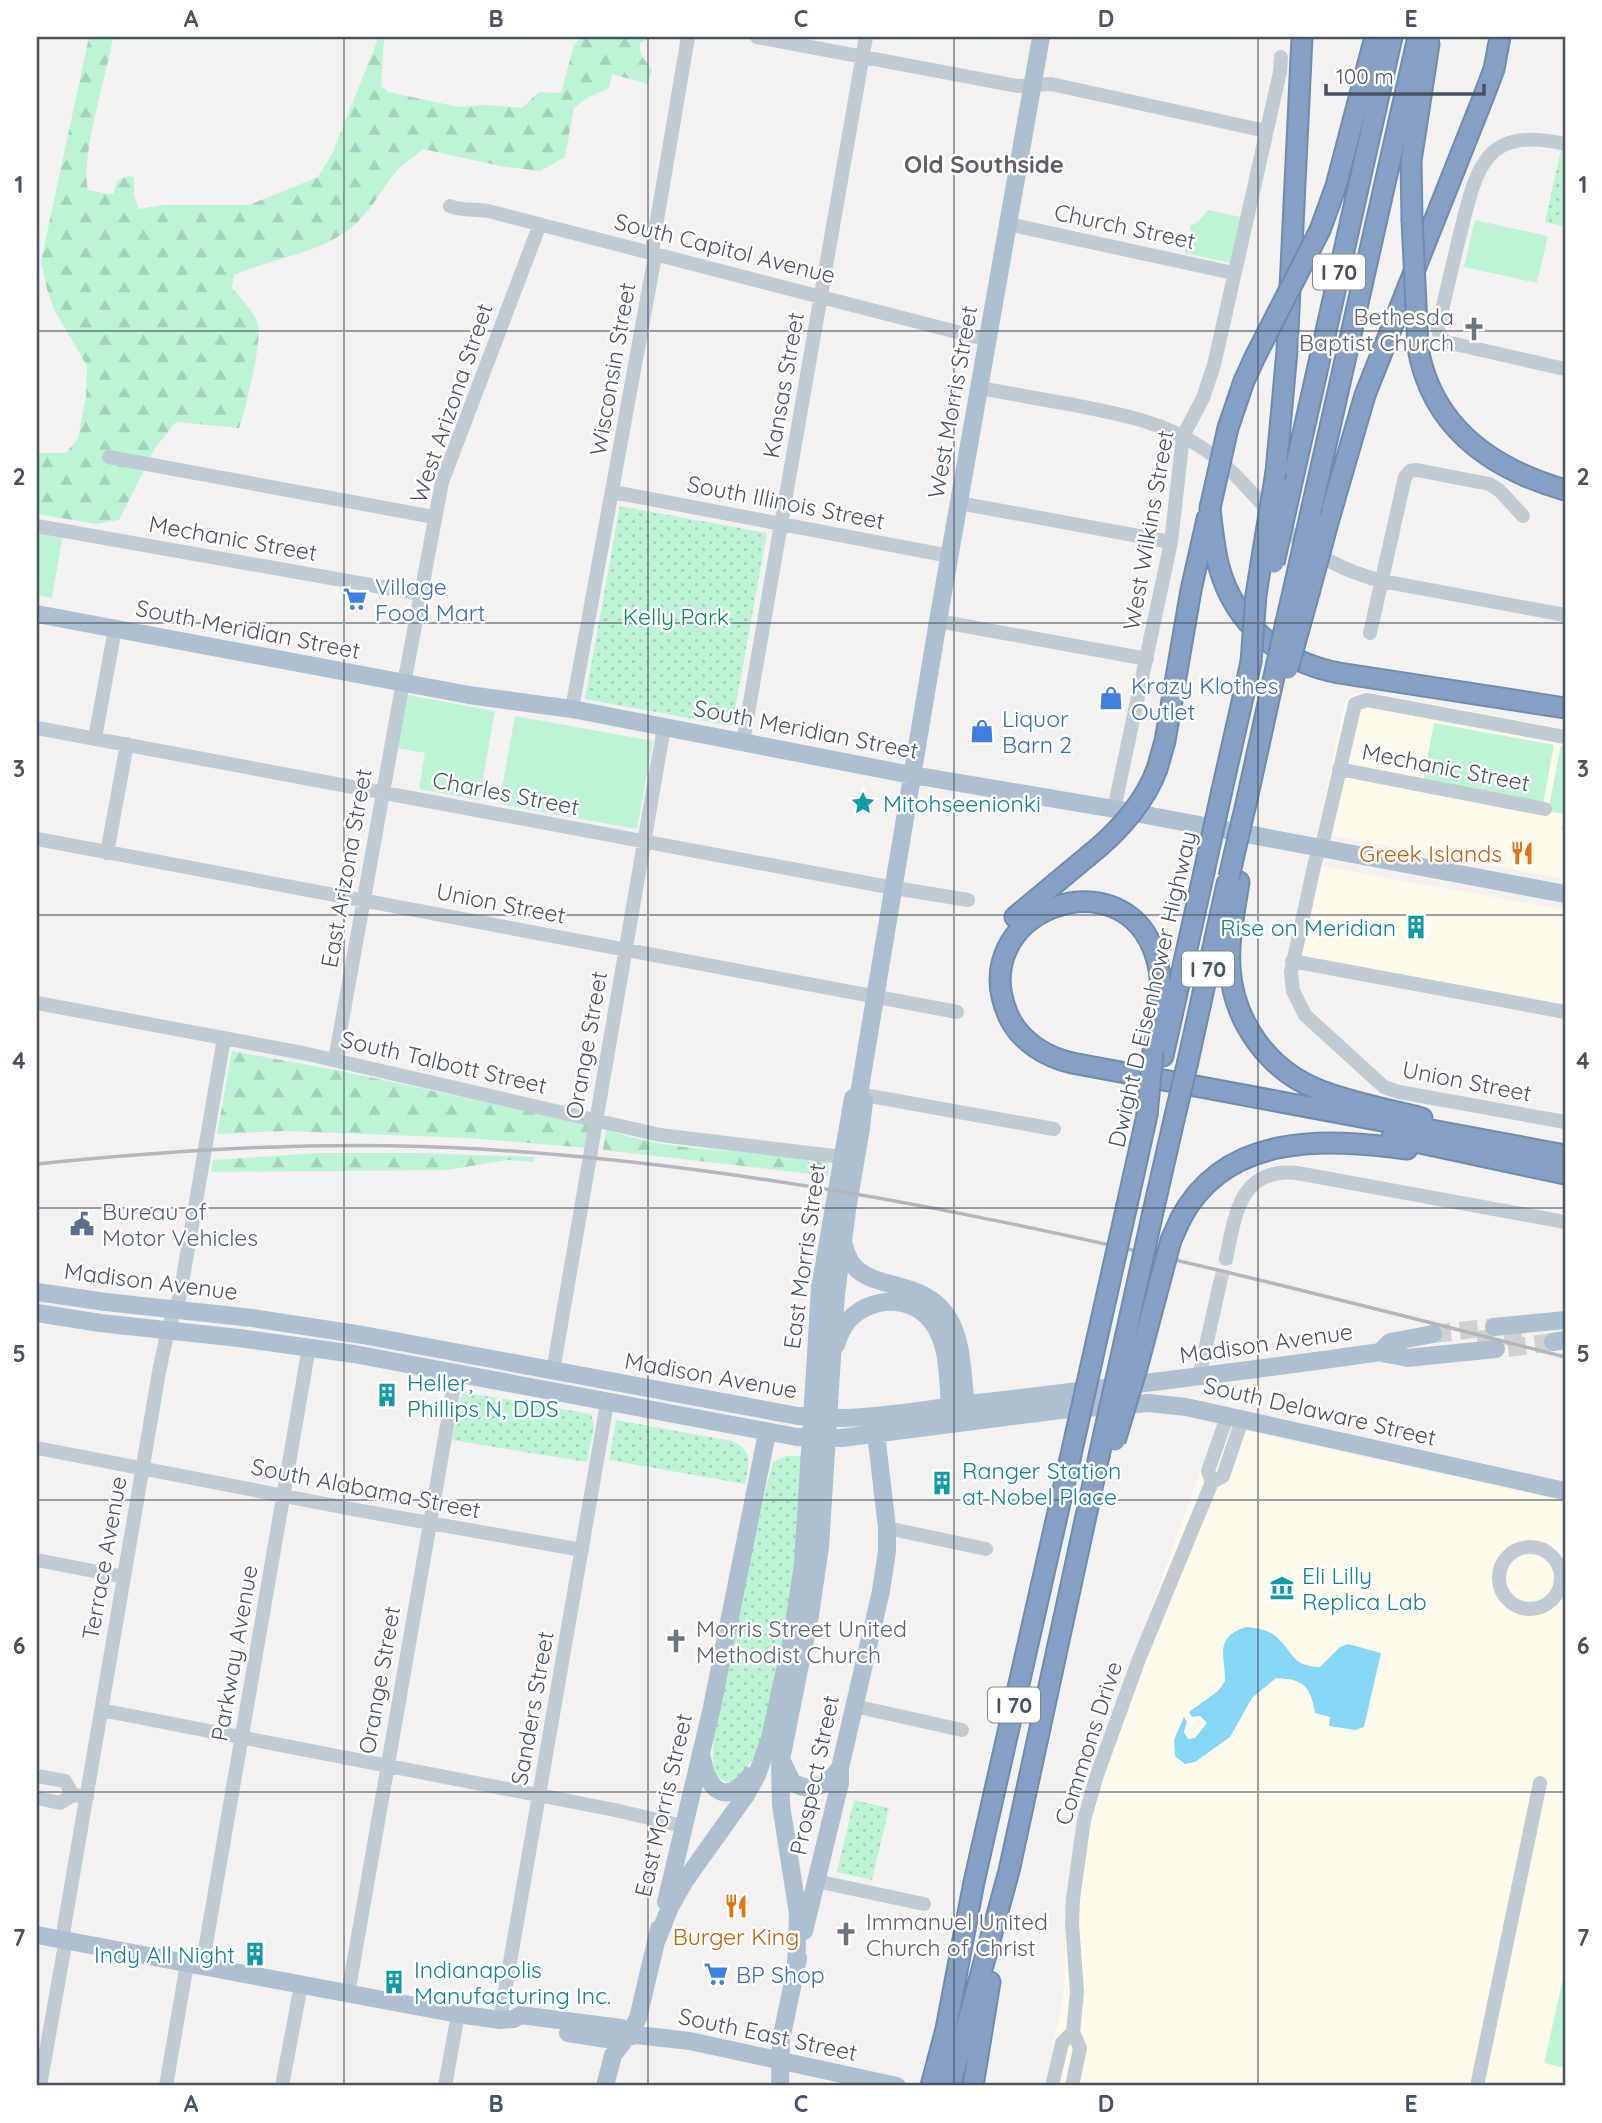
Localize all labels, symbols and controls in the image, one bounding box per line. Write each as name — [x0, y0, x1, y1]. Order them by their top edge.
text: A — [184, 4, 199, 33]
text: B — [488, 4, 504, 33]
text: C — [794, 4, 808, 33]
text: D — [1098, 4, 1114, 33]
text: E — [1404, 4, 1418, 33]
scale bar — [1326, 52, 1483, 96]
text: 100 m — [1336, 63, 1394, 89]
district label: Old Southside — [904, 149, 1064, 179]
text: 1 — [15, 170, 23, 199]
text: 1 — [1579, 170, 1587, 199]
street label: Church Street — [1052, 197, 1198, 255]
street label: South Capitol Avenue — [612, 207, 838, 289]
road number: I 70 — [1313, 254, 1365, 290]
street label: Wisconsin Street — [583, 280, 642, 458]
street label: West Arizona Street — [403, 299, 499, 507]
place label: Bethesda Baptist Church — [1299, 302, 1454, 357]
street label: West Morris Street — [921, 303, 983, 501]
street label: Kansas Street — [756, 310, 810, 460]
church icon: Bethesda Baptist Church — [1460, 315, 1488, 343]
street label: West Wilkins Street — [1116, 428, 1180, 632]
text: 2 — [12, 462, 26, 491]
text: 2 — [1576, 462, 1590, 491]
street label: South Illinois Street — [685, 469, 887, 535]
street label: Mechanic Street — [147, 509, 320, 567]
place label: Village Food Mart — [375, 572, 485, 627]
supermarket icon: Village Food Mart — [341, 585, 369, 613]
street label: South Meridian Street — [133, 593, 363, 665]
park label: Kelly Park — [623, 602, 729, 631]
place label: Krazy Klothes Outlet — [1131, 671, 1278, 726]
shop icon: Krazy Klothes Outlet — [1097, 684, 1125, 712]
street label: South Meridian Street — [691, 693, 921, 765]
place label: Liquor Barn 2 — [1002, 704, 1072, 759]
shop icon: Liquor Barn 2 — [968, 717, 996, 745]
street label: Mechanic Street — [1360, 737, 1533, 798]
text: 3 — [13, 754, 25, 783]
text: 3 — [1577, 754, 1589, 783]
street label: Charles Street — [430, 765, 582, 821]
street label: East Arizona Street — [314, 766, 378, 970]
place icon: Mitohseenionki — [849, 789, 877, 817]
place label: Mitohseenionki — [883, 789, 1041, 818]
street label: Dwight D Eisenhower Highway — [1101, 828, 1203, 1150]
place label: Greek Islands — [1359, 839, 1502, 868]
restaurant icon: Greek Islands — [1508, 839, 1536, 867]
street label: Union Street — [434, 876, 568, 930]
place label: Rise on Meridian — [1220, 913, 1396, 942]
building icon: Rise on Meridian — [1402, 913, 1430, 941]
road number: I 70 — [1182, 951, 1234, 986]
street label: Orange Street — [559, 969, 613, 1121]
street label: South Talbott Street — [338, 1024, 550, 1100]
text: 4 — [12, 1046, 26, 1075]
text: 4 — [1576, 1046, 1590, 1075]
street label: Union Street — [1400, 1054, 1534, 1108]
street label: East Morris Street — [777, 1161, 831, 1351]
place label: Bureau of Motor Vehicles — [102, 1197, 258, 1252]
public building icon: Bureau of Motor Vehicles — [68, 1210, 96, 1238]
street label: Madison Avenue — [63, 1256, 239, 1306]
street label: Madison Avenue — [1177, 1316, 1355, 1370]
text: 5 — [12, 1339, 26, 1368]
text: 5 — [1576, 1339, 1590, 1368]
street label: Madison Avenue — [622, 1346, 800, 1404]
place label: Heller, Phillips N, DDS — [407, 1368, 559, 1423]
street label: South Delaware Street — [1201, 1370, 1439, 1452]
building icon: Heller, Phillips N, DDS — [373, 1381, 401, 1409]
street label: South Alabama Street — [249, 1452, 483, 1525]
place label: Ranger Station at Nobel Place — [962, 1456, 1121, 1511]
building icon: Ranger Station at Nobel Place — [928, 1469, 956, 1497]
street label: Terrace Avenue — [75, 1474, 133, 1642]
place label: Eli Lilly Replica Lab — [1302, 1561, 1427, 1616]
street label: Parkway Avenue — [204, 1563, 264, 1743]
museum icon: Eli Lilly Replica Lab — [1268, 1574, 1296, 1602]
street label: Orange Street — [352, 1604, 406, 1756]
place label: Morris Street United Methodist Church — [696, 1614, 907, 1669]
church icon: Morris Street United Methodist Church — [662, 1627, 690, 1655]
street label: Sanders Street — [504, 1629, 560, 1787]
text: 6 — [13, 1631, 25, 1660]
text: 6 — [1577, 1631, 1589, 1660]
street label: Commons Drive — [1048, 1657, 1128, 1829]
road number: I 70 — [988, 1688, 1040, 1722]
street label: Prospect Street — [783, 1692, 845, 1858]
street label: East Morris Street — [628, 1710, 698, 1900]
restaurant icon: Burger King — [722, 1892, 750, 1920]
place label: Immanuel United Church of Christ — [866, 1907, 1048, 1962]
church icon: Immanuel United Church of Christ — [832, 1920, 860, 1948]
place label: Burger King — [673, 1922, 799, 1951]
text: 7 — [13, 1923, 26, 1952]
text: 7 — [1577, 1923, 1590, 1952]
place label: Indy All Night — [94, 1940, 235, 1969]
building icon: Indy All Night — [241, 1940, 269, 1968]
place label: Indianapolis Manufacturing Inc. — [414, 1955, 611, 2010]
supermarket icon: BP Shop — [702, 1960, 730, 1988]
place label: BP Shop — [736, 1960, 825, 1989]
building icon: Indianapolis Manufacturing Inc. — [380, 1968, 408, 1996]
street label: South East Street — [676, 2001, 860, 2067]
text: A — [184, 2089, 199, 2118]
text: B — [488, 2089, 504, 2118]
text: C — [794, 2089, 808, 2118]
text: D — [1098, 2089, 1114, 2118]
text: E — [1404, 2089, 1418, 2118]

